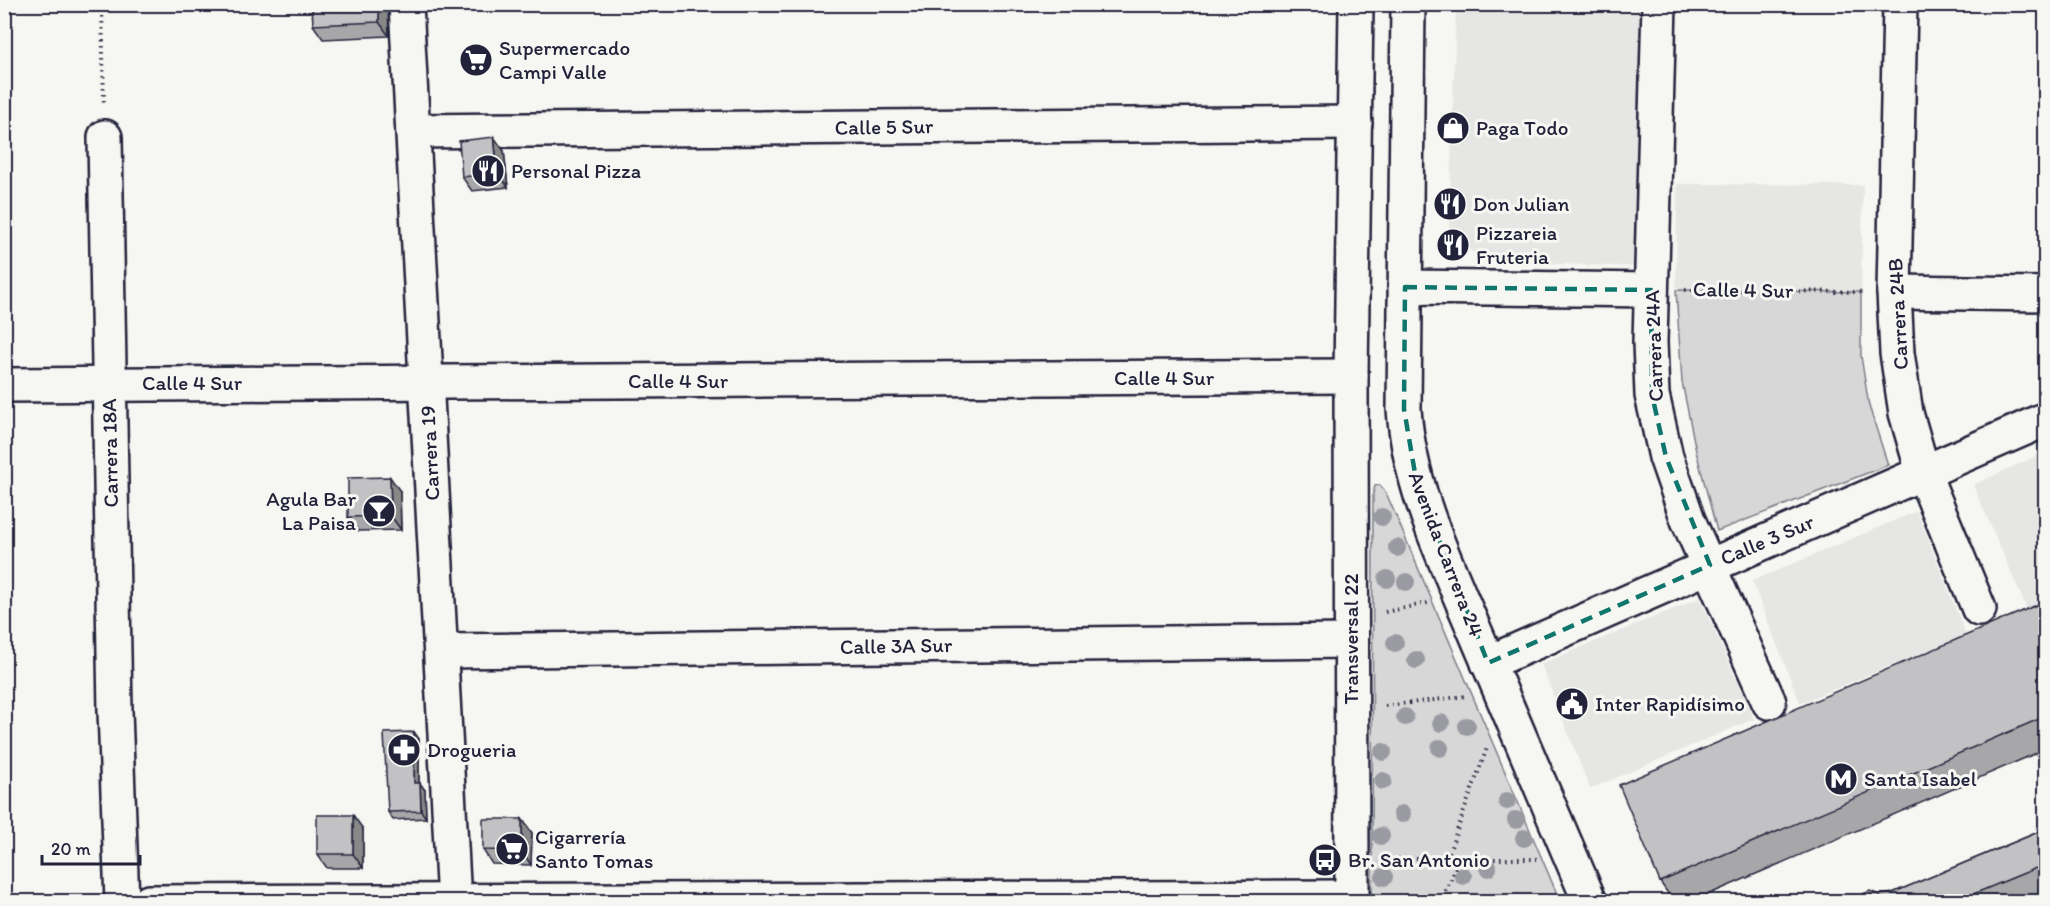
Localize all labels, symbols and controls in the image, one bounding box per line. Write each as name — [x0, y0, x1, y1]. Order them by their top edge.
place label: Supermercado Campi Valle — [499, 35, 630, 84]
supermarket icon: Supermercado Campi Valle — [458, 42, 494, 78]
shop icon: Paga Todo — [1435, 110, 1471, 146]
street label: Calle 5 Sur — [834, 113, 934, 140]
place label: Paga Todo — [1476, 115, 1569, 140]
restaurant icon: Personal Pizza — [470, 153, 506, 189]
place label: Personal Pizza — [511, 158, 641, 183]
restaurant icon: Don Julian — [1432, 186, 1468, 222]
place label: Don Julian — [1473, 191, 1570, 216]
place label: Pizzareia Fruteria — [1476, 220, 1557, 269]
restaurant icon: Pizzareia Fruteria — [1435, 227, 1471, 263]
street label: Carrera 24B — [1882, 258, 1913, 371]
street label: Calle 4 Sur — [1693, 276, 1794, 303]
street label: Carrera 24A — [1639, 289, 1668, 402]
street label: Calle 4 Sur — [1114, 365, 1215, 390]
street label: Calle 4 Sur — [628, 368, 729, 393]
street label: Calle 4 Sur — [142, 370, 243, 395]
street label: Carrera 18A — [96, 398, 123, 508]
street label: Carrera 19 — [415, 405, 444, 501]
street label: Avenida Carrera 24 — [1403, 468, 1490, 640]
place label: Agula Bar La Paisa — [266, 486, 357, 535]
bar icon: Agula Bar La Paisa — [361, 493, 397, 529]
street label: Calle 3 Sur — [1716, 508, 1818, 570]
street label: Transversal 22 — [1338, 574, 1363, 704]
street label: Calle 3A Sur — [840, 632, 953, 659]
public building icon: Inter Rapidísimo — [1554, 686, 1590, 722]
place label: Inter Rapidísimo — [1595, 691, 1745, 716]
pharmacy icon: Drogueria — [386, 732, 422, 768]
place label: Drogueria — [427, 737, 516, 762]
metro station icon: Santa Isabel — [1823, 761, 1859, 797]
place label: Santa Isabel — [1864, 766, 1977, 791]
place label: Cigarrería Santo Tomas — [535, 824, 653, 873]
scale bar — [42, 828, 140, 866]
supermarket icon: Cigarrería Santo Tomas — [494, 831, 530, 867]
text: 20 m — [51, 838, 91, 860]
bus stop icon: Br. San Antonio — [1307, 842, 1343, 878]
place label: Br. San Antonio — [1348, 847, 1490, 872]

